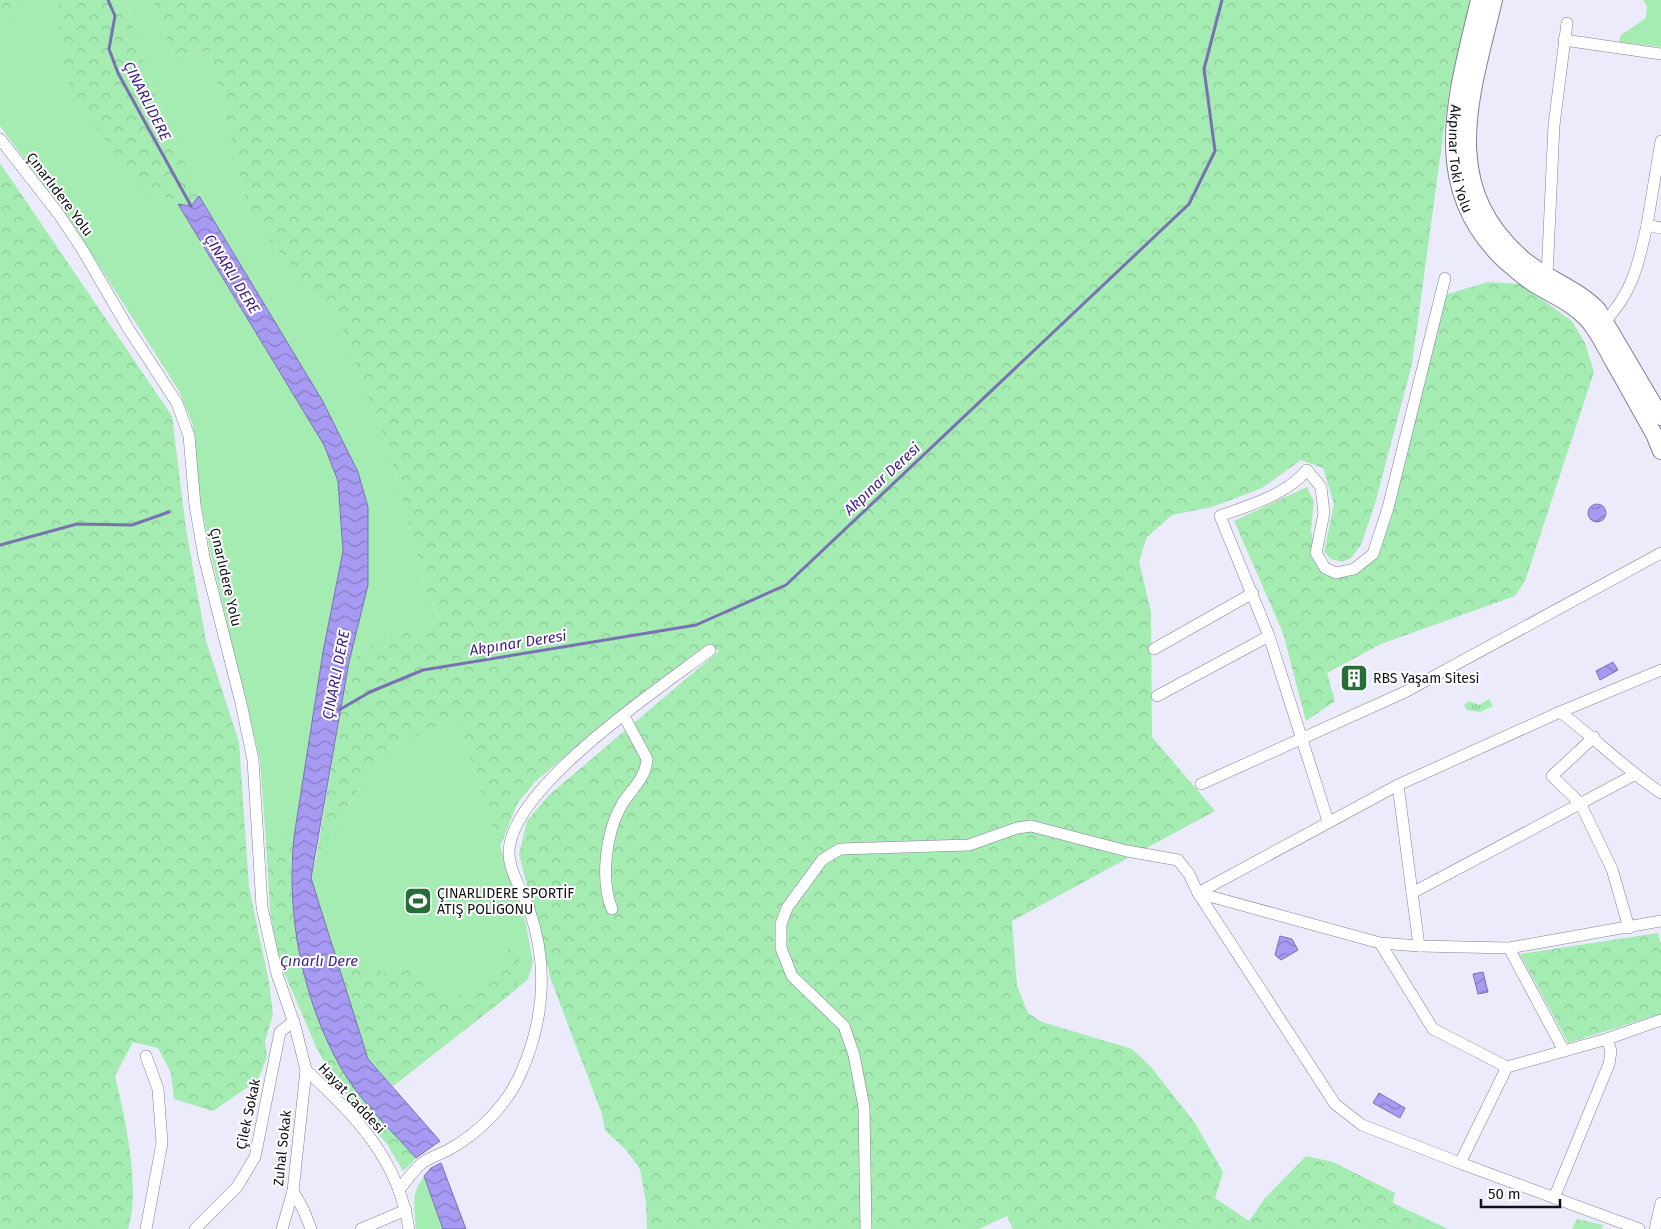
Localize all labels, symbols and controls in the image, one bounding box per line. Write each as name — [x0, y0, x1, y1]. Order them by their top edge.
water label: ÇINARLIDERE — [119, 58, 175, 144]
street label: Akpınar Toki Yolu — [1445, 104, 1476, 216]
street label: Çınarlıdere Yolu — [23, 149, 97, 240]
water label: ÇINARLI DERE — [200, 231, 264, 317]
water label: Akpınar Deresi — [839, 439, 924, 520]
street label: Çınarlıdere Yolu — [206, 526, 245, 628]
water label: Akpınar Deresi — [467, 626, 568, 660]
water label: ÇINARLI DERE — [319, 629, 353, 721]
building icon: RBS Yaşam Sitesi — [1339, 663, 1369, 693]
place label: RBS Yaşam Sitesi — [1373, 670, 1479, 687]
place label: ÇINARLIDERE SPORTİF ATIŞ POLİGONU — [437, 884, 574, 918]
sports icon: ÇINARLIDERE SPORTİF ATIŞ POLİGONU — [403, 886, 433, 916]
water label: Çınarlı Dere — [280, 952, 358, 970]
street label: Hayat Caddesi — [315, 1060, 389, 1137]
street label: Çilek Sokak — [233, 1076, 264, 1151]
street label: Zuhal Sokak — [270, 1108, 295, 1187]
scale bar — [1481, 1176, 1560, 1208]
text: 50 m — [1488, 1185, 1521, 1203]

